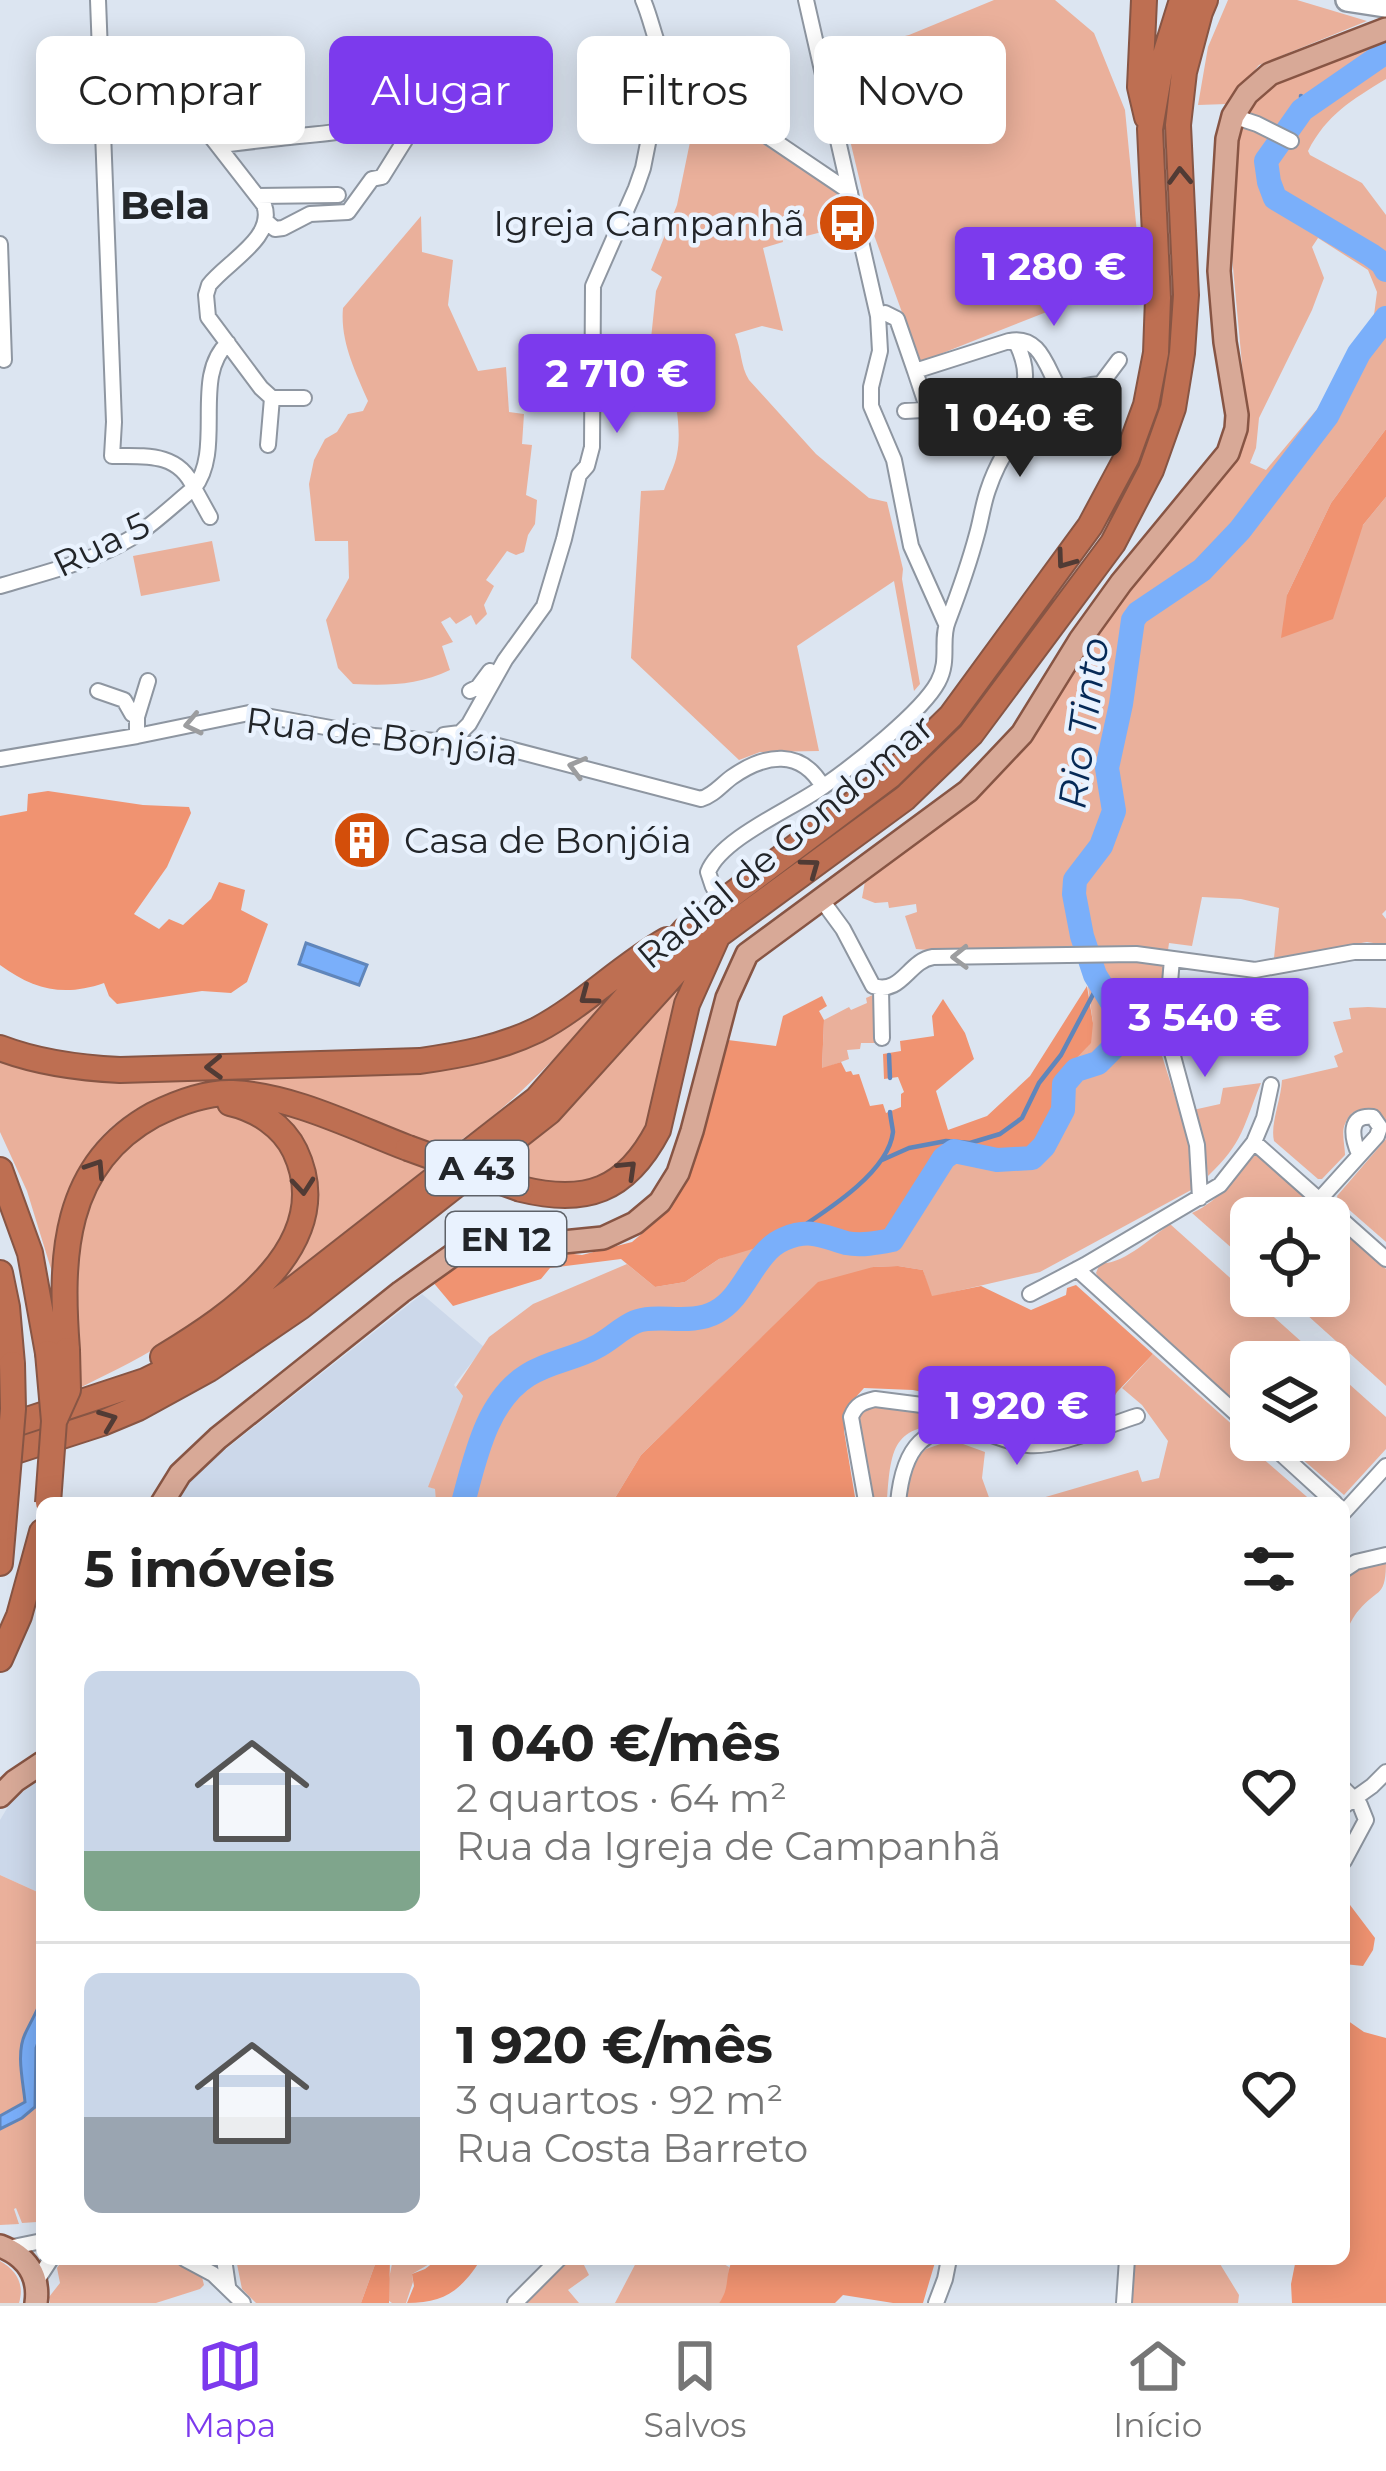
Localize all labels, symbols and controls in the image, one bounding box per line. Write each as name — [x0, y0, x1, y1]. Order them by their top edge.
chip: Comprar — [36, 36, 305, 144]
chip: Alugar — [329, 36, 553, 144]
chip: Filtros — [577, 36, 790, 144]
chip: Novo — [814, 36, 1006, 144]
one-way arrow — [1167, 166, 1193, 185]
district label: Bela — [120, 181, 210, 229]
bus stop icon: Igreja Campanhã — [816, 192, 878, 254]
place label: Igreja Campanhã — [493, 201, 805, 245]
pin: 1 280 € — [943, 227, 1165, 329]
text: 1 280 € — [982, 242, 1126, 290]
pin: 2 710 € — [506, 334, 728, 436]
text: 2 710 € — [545, 349, 689, 397]
pin: 1 040 € — [909, 378, 1131, 480]
text: 1 040 € — [946, 393, 1094, 441]
street label: Rua 5 — [46, 502, 156, 586]
one-way arrow — [1057, 547, 1079, 569]
water label: Rio Tinto — [1047, 634, 1119, 812]
street label: Rua de Bonjóia — [243, 697, 521, 775]
street label: Radial de Gondomar — [628, 704, 942, 978]
one-way arrow — [184, 711, 204, 736]
one-way arrow — [567, 756, 587, 781]
building icon: Casa de Bonjóia — [331, 809, 393, 871]
place label: Casa de Bonjóia — [404, 818, 692, 862]
one-way arrow — [798, 859, 819, 881]
one-way arrow — [950, 943, 969, 969]
pin: 3 540 € — [1094, 978, 1316, 1080]
one-way arrow — [580, 981, 601, 1003]
text: 3 540 € — [1128, 993, 1282, 1041]
one-way arrow — [204, 1054, 223, 1080]
road number: A 43 — [426, 1141, 528, 1195]
one-way arrow — [82, 1160, 104, 1182]
one-way arrow — [614, 1161, 636, 1183]
one-way arrow — [290, 1177, 315, 1196]
map controls — [1230, 1197, 1350, 1461]
button: locate — [1230, 1197, 1350, 1317]
road number: EN 12 — [446, 1212, 566, 1266]
button: layers — [1230, 1341, 1350, 1461]
pin: 1 920 € — [906, 1366, 1128, 1468]
text: 1 920 € — [945, 1381, 1089, 1429]
one-way arrow — [96, 1410, 117, 1435]
icon: filters — [1236, 1536, 1302, 1602]
text: 5 imóveis — [84, 1538, 335, 1600]
text: 1 040 €/mês — [456, 1712, 780, 1774]
icon: home — [180, 1719, 324, 1863]
icon: heart — [1236, 1758, 1302, 1824]
text: 2 quartos · 64 m² — [456, 1774, 787, 1822]
text: Rua da Igreja de Campanhã — [456, 1822, 1001, 1870]
text: 1 920 €/mês — [456, 2014, 773, 2076]
icon: home — [180, 2021, 324, 2165]
icon: heart — [1236, 2060, 1302, 2126]
text: 3 quartos · 92 m² — [456, 2076, 783, 2124]
text: Rua Costa Barreto — [456, 2124, 808, 2172]
tab: Mapa — [184, 2333, 276, 2445]
tab: Salvos — [643, 2333, 746, 2445]
tab: Início — [1113, 2333, 1202, 2445]

